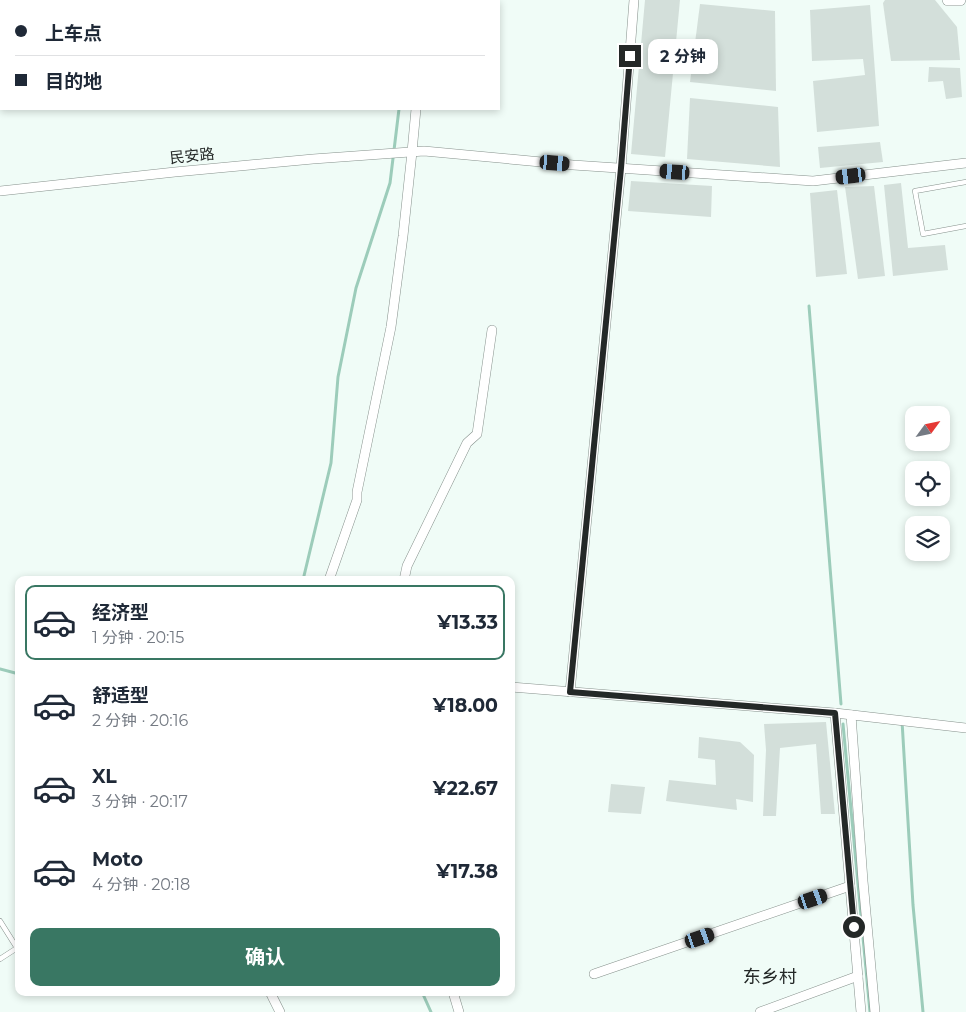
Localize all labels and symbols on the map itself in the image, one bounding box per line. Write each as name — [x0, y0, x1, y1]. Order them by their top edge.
callout: 2 分钟 — [648, 38, 718, 74]
route end — [619, 45, 641, 67]
street label: 民安路 — [169, 144, 215, 167]
car — [539, 154, 570, 172]
car — [659, 163, 690, 181]
car — [835, 167, 866, 185]
north arrow — [905, 406, 950, 451]
car — [796, 887, 829, 911]
route start — [843, 916, 865, 938]
car — [683, 926, 716, 950]
district label: 东乡村 — [743, 966, 797, 988]

